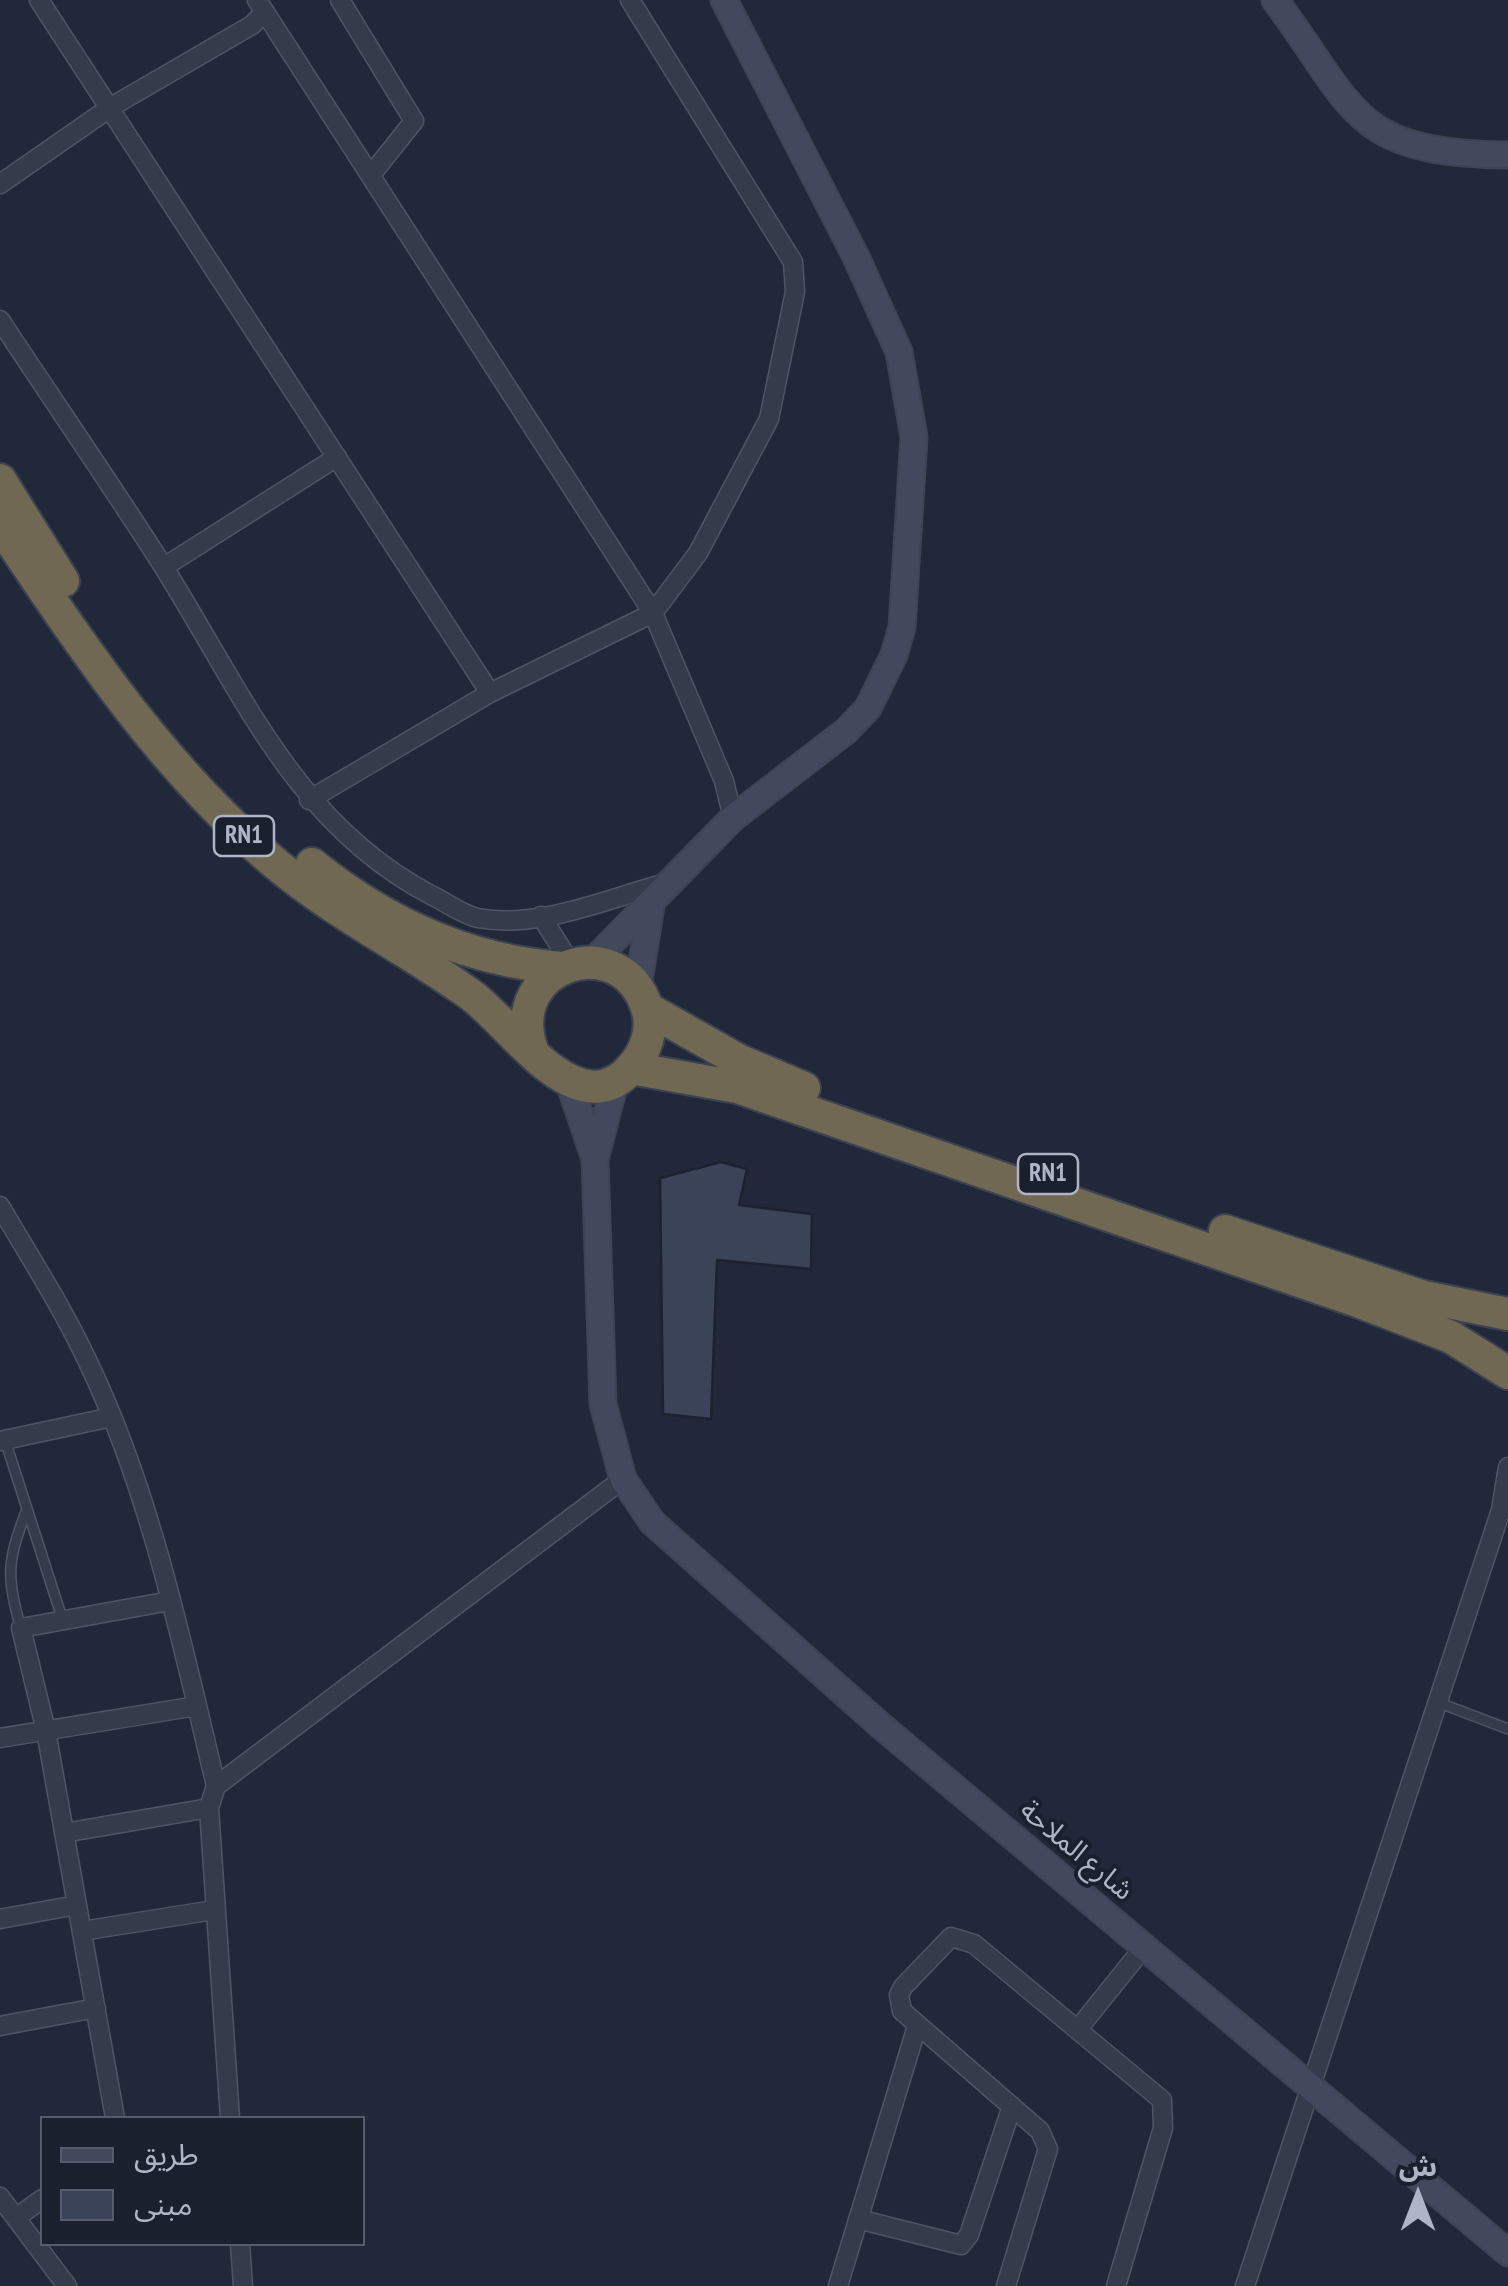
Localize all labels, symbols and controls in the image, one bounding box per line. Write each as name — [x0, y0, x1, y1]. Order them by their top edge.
road number: RN1 — [214, 816, 274, 856]
road number: RN1 — [1018, 1154, 1078, 1194]
street label: شارع الملاحة — [1013, 1794, 1139, 1908]
legend — [40, 2116, 365, 2246]
text: طريق — [134, 2134, 199, 2173]
north arrow — [1368, 2146, 1468, 2246]
text: ش — [1399, 2147, 1437, 2184]
text: مبنى — [134, 2184, 192, 2223]

